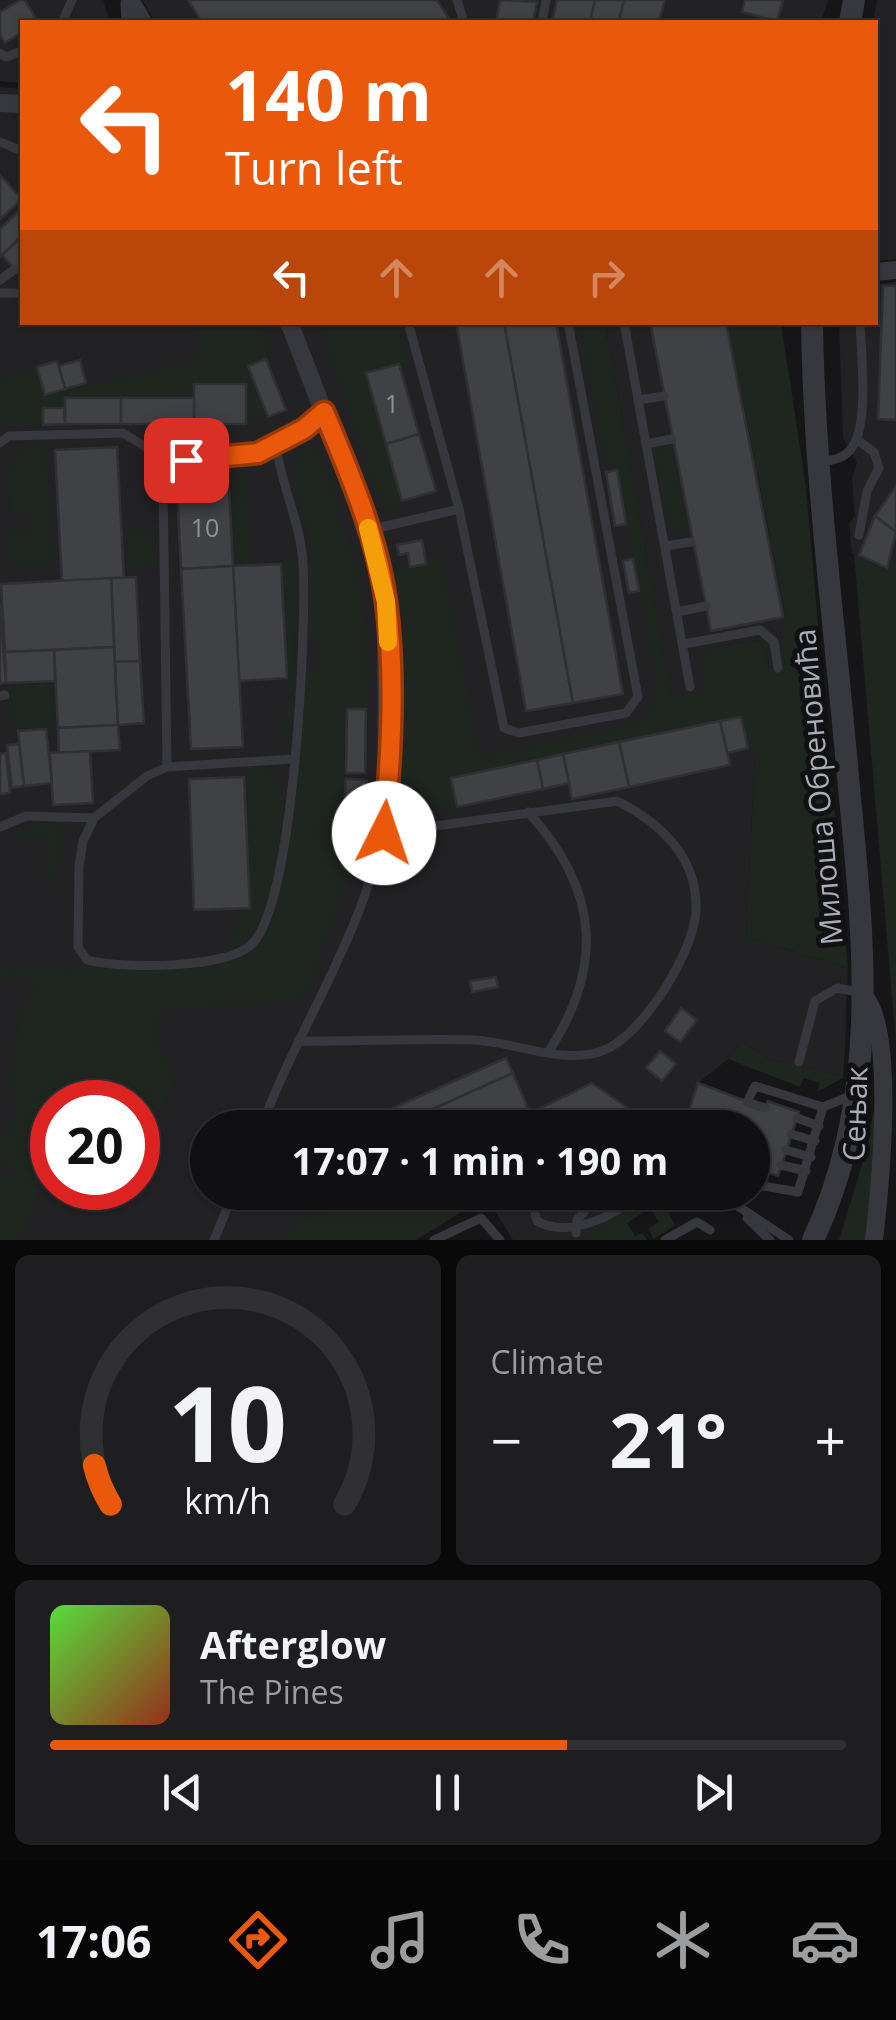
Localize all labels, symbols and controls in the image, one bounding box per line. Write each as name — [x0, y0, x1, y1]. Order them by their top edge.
text: 140 m — [225, 46, 432, 142]
icon: left — [60, 60, 190, 190]
text: Turn left — [225, 137, 403, 198]
icon: left — [264, 250, 319, 305]
icon: ahead — [369, 250, 424, 305]
icon: ahead — [474, 250, 529, 305]
icon: right — [579, 250, 634, 305]
house number: 1 — [385, 386, 399, 420]
pin — [144, 418, 229, 503]
icon: arrive — [159, 433, 214, 488]
house number: 10 — [191, 510, 219, 544]
street label: Милоша Обреновића — [783, 627, 852, 947]
position arrow — [332, 781, 436, 885]
street label: Сењак — [832, 1065, 877, 1162]
speed limit sign: 20 — [30, 1080, 160, 1210]
text: 17:07 · 1 min · 190 m — [292, 1134, 668, 1186]
text: Climate — [491, 1340, 604, 1383]
text: 10 — [168, 1351, 287, 1492]
text: 21° — [609, 1388, 727, 1490]
text: − — [491, 1402, 522, 1477]
text: + — [815, 1402, 846, 1477]
text: km/h — [184, 1476, 271, 1524]
text: Afterglow — [200, 1618, 386, 1670]
text: The Pines — [200, 1670, 344, 1713]
icon: previous — [155, 1765, 210, 1820]
icon: pause — [420, 1765, 475, 1820]
icon: next — [686, 1765, 741, 1820]
icon: directions — [223, 1905, 293, 1975]
icon: music — [365, 1905, 435, 1975]
icon: phone — [507, 1905, 577, 1975]
icon: climate — [648, 1905, 718, 1975]
icon: car — [790, 1905, 860, 1975]
text: 17:06 — [36, 1910, 152, 1971]

